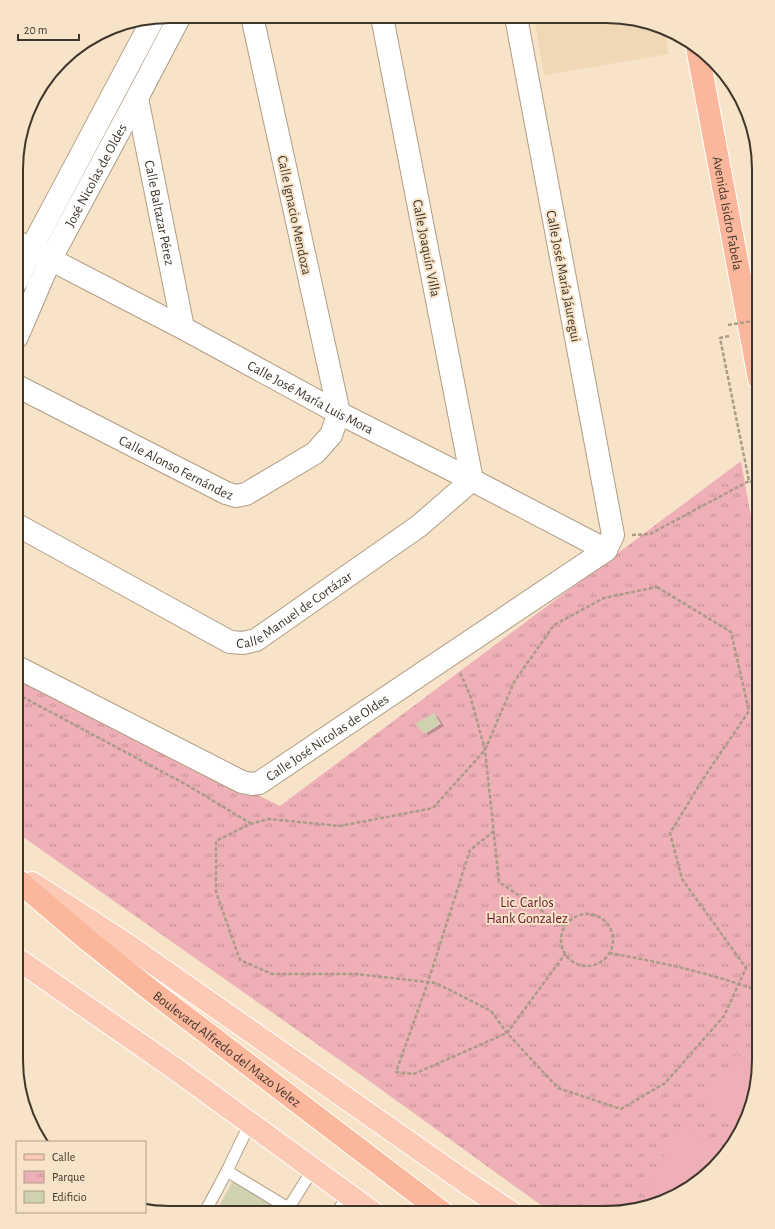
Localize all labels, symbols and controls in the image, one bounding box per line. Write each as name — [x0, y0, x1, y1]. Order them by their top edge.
scale bar — [18, 16, 79, 42]
text: 20 m — [24, 24, 47, 36]
street label: José Nicolas de Oldes — [63, 122, 130, 230]
street label: Calle Ignacio Mendoza — [275, 154, 314, 277]
street label: Avenida Isidro Fabela — [710, 155, 745, 272]
street label: Calle Baltazar Pérez — [142, 159, 176, 267]
street label: Calle Joaquín Villa — [410, 198, 442, 298]
street label: Calle José María Jáuregui — [543, 209, 583, 343]
street label: Calle José María Luis Mora — [245, 359, 376, 437]
street label: Calle Alonso Fernández — [116, 433, 235, 503]
street label: Calle Manuel de Cortázar — [236, 569, 355, 651]
street label: Calle José Nicolas de Oldes — [264, 692, 391, 784]
park label: Lic. Carlos Hank Gonzalez — [486, 896, 568, 926]
street label: Boulevard Alfredo del Mazo Velez — [150, 989, 303, 1110]
legend — [16, 1141, 146, 1213]
text: Calle — [52, 1151, 75, 1163]
text: Parque — [52, 1171, 85, 1183]
text: Edificio — [52, 1191, 87, 1203]

